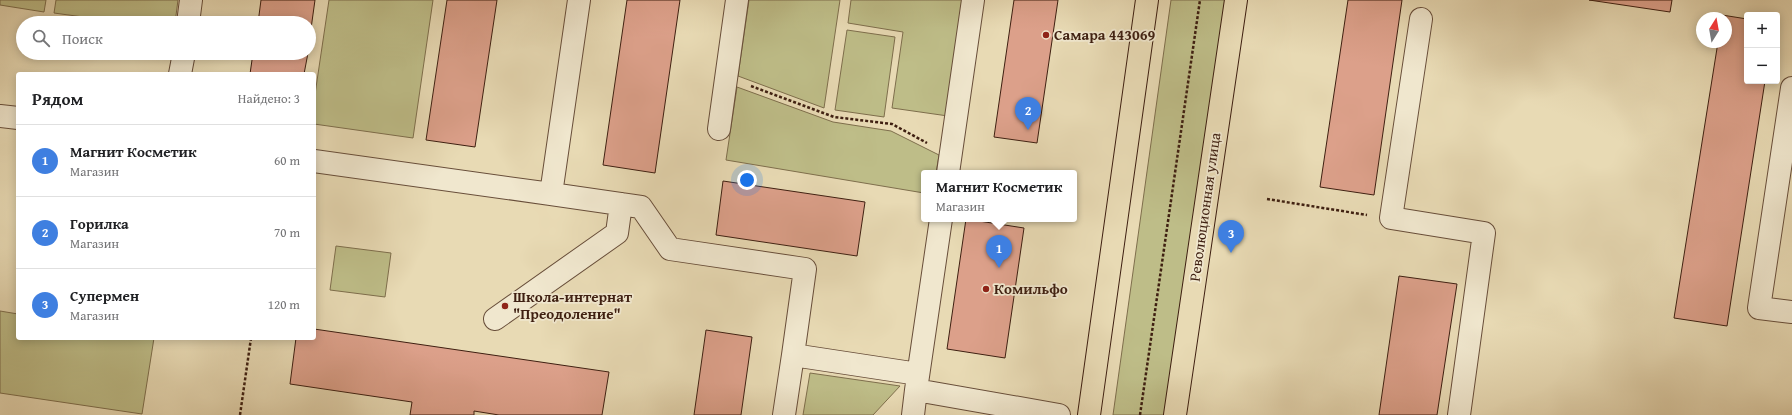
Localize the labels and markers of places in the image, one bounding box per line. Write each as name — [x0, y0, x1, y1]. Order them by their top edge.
place label: Самара 443069 — [1054, 24, 1156, 45]
marker: Самара 443069 — [1041, 30, 1051, 40]
pin: 2 — [1015, 97, 1041, 130]
pin: 3 — [1218, 220, 1244, 253]
pin: 1 — [986, 235, 1012, 268]
place label: Комильфо — [994, 278, 1068, 299]
marker: Комильфо — [981, 284, 991, 294]
place label: Школа-интернат "Преодоление" — [513, 286, 633, 324]
marker: Школа-интернат "Преодоление" — [500, 301, 510, 311]

